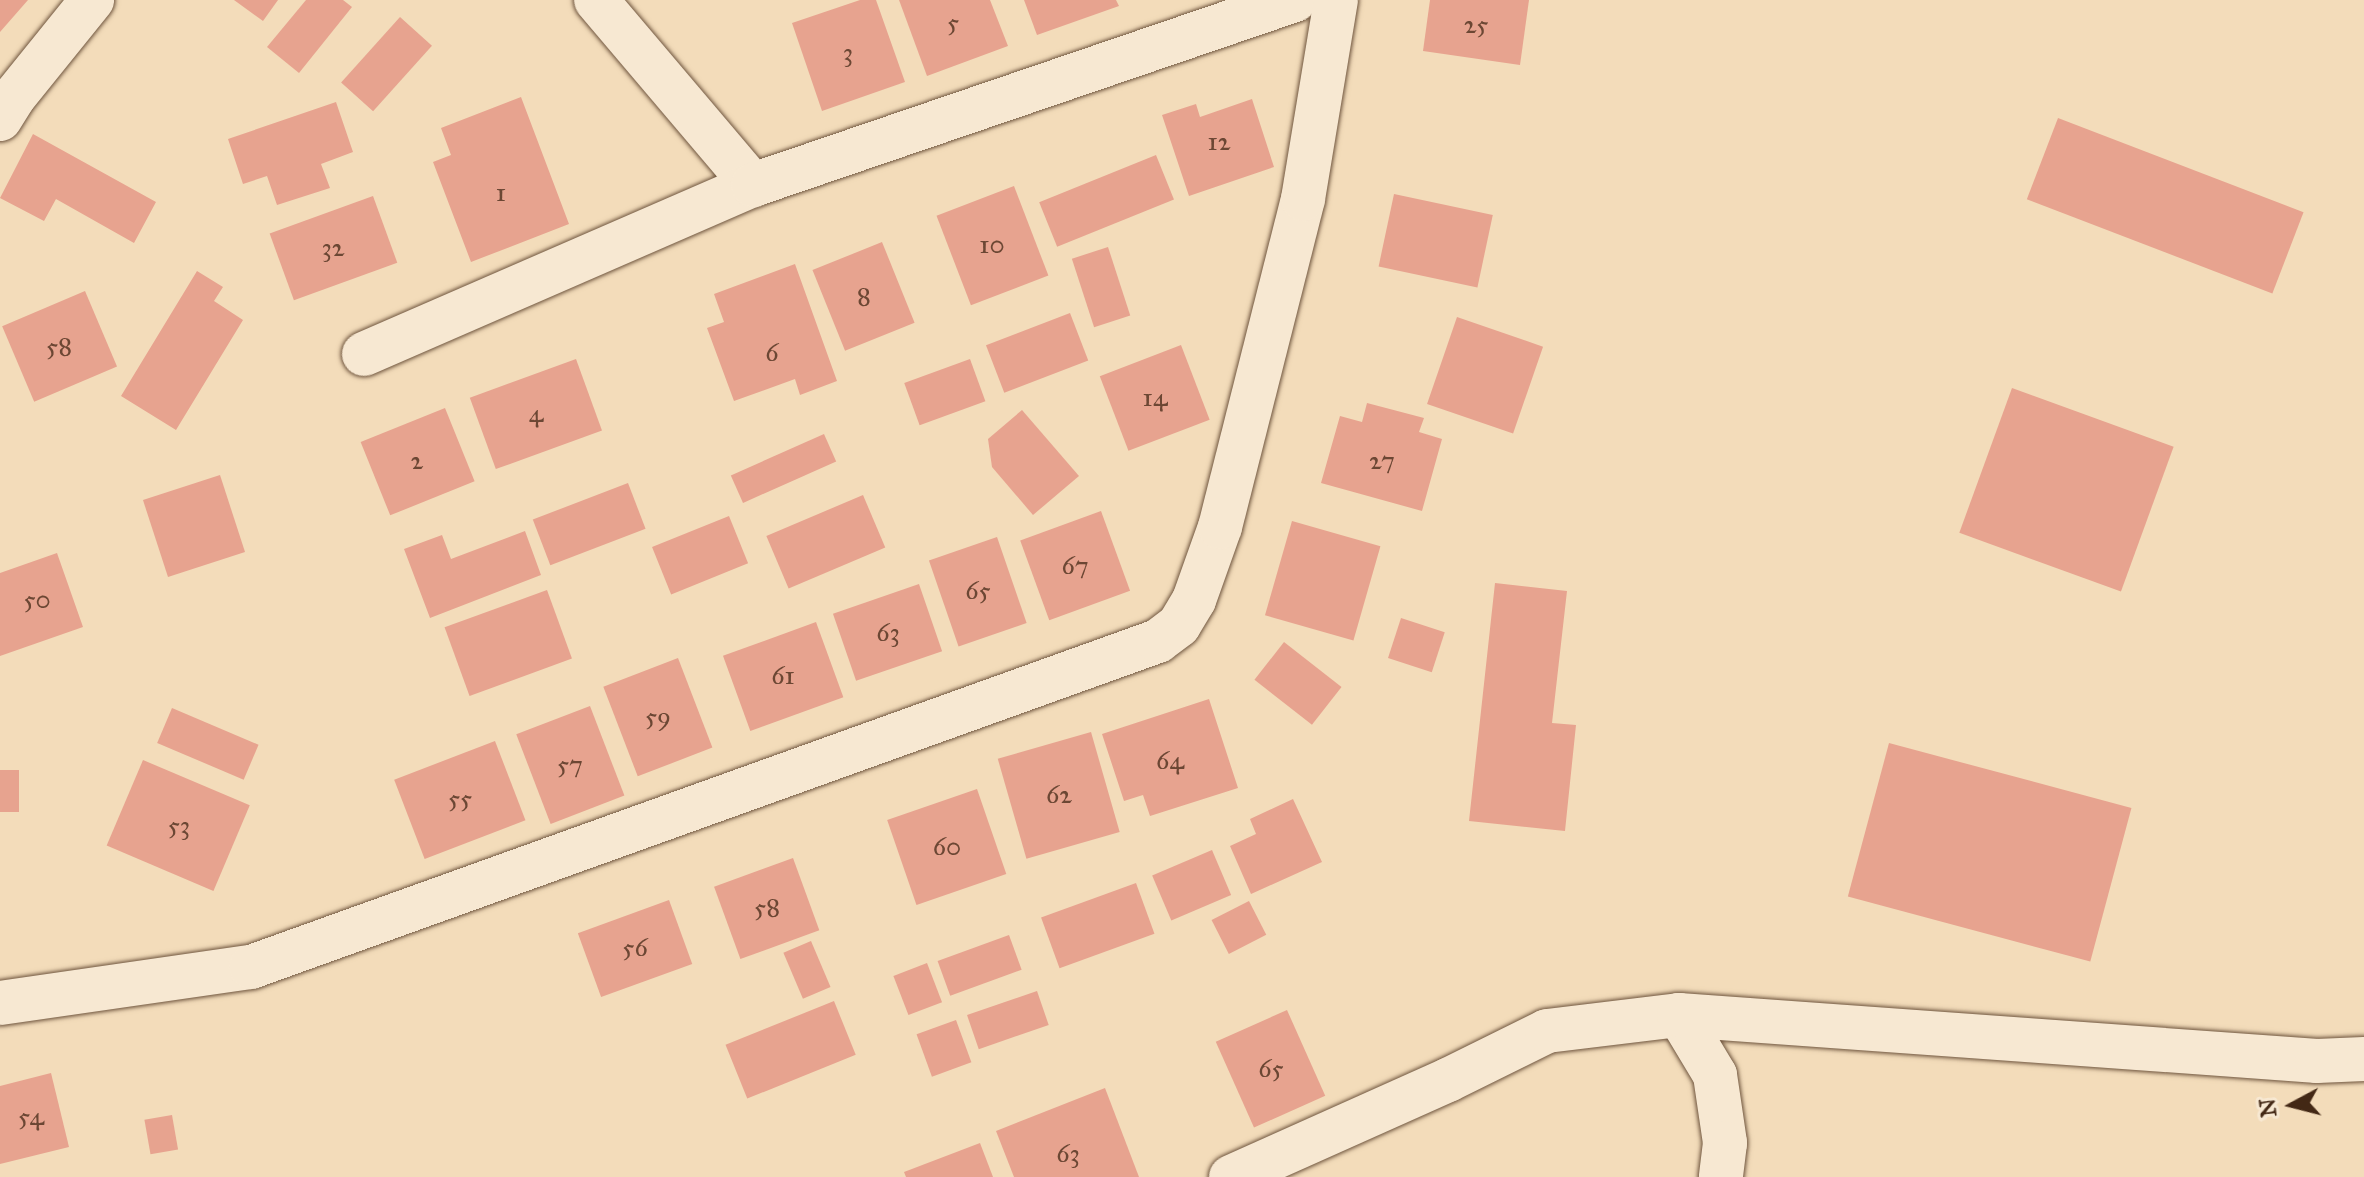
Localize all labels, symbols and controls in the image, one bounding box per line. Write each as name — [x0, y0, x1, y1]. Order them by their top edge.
house number: 5 — [947, 7, 959, 39]
house number: 25 — [1464, 9, 1488, 41]
house number: 3 — [843, 37, 853, 69]
house number: 12 — [1207, 126, 1231, 158]
house number: 1 — [496, 177, 506, 209]
house number: 10 — [979, 229, 1005, 261]
house number: 32 — [321, 232, 345, 264]
house number: 8 — [857, 281, 871, 313]
house number: 58 — [46, 331, 72, 363]
house number: 6 — [765, 337, 779, 369]
house number: 14 — [1143, 382, 1167, 414]
house number: 4 — [529, 398, 543, 430]
house number: 2 — [411, 445, 423, 477]
house number: 27 — [1369, 445, 1395, 477]
house number: 67 — [1061, 550, 1089, 582]
house number: 65 — [965, 575, 991, 607]
house number: 50 — [23, 584, 51, 616]
house number: 63 — [876, 617, 900, 649]
house number: 61 — [771, 660, 795, 692]
house number: 59 — [645, 701, 671, 733]
house number: 64 — [1156, 745, 1184, 777]
house number: 57 — [557, 749, 583, 781]
house number: 62 — [1046, 779, 1072, 811]
house number: 55 — [448, 783, 472, 815]
house number: 53 — [168, 810, 190, 842]
house number: 60 — [933, 831, 961, 863]
house number: 58 — [754, 892, 780, 924]
house number: 56 — [622, 932, 648, 964]
house number: 65 — [1258, 1053, 1284, 1085]
north arrow — [2252, 1065, 2332, 1145]
text: N — [2253, 1097, 2282, 1119]
house number: 54 — [18, 1101, 44, 1133]
house number: 63 — [1056, 1138, 1080, 1170]

